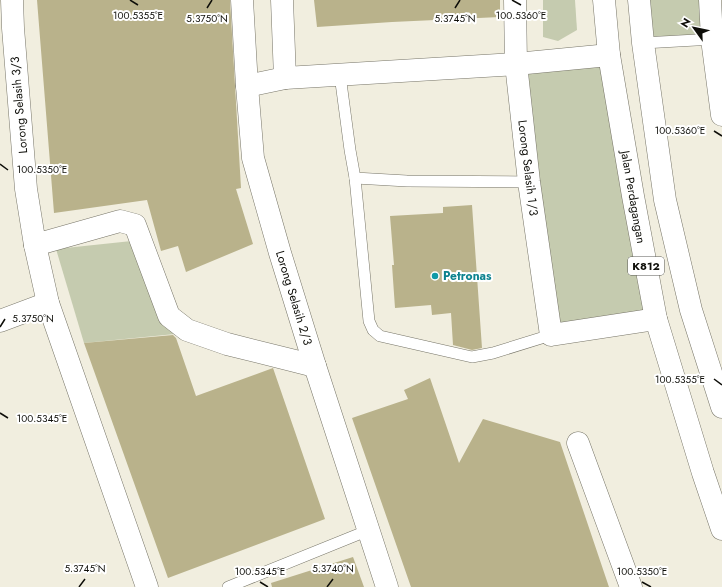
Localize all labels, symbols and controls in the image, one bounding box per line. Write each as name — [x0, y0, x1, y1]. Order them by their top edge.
text: 100.5355°E — [113, 8, 163, 23]
text: 100.5360°E — [496, 8, 546, 23]
north arrow — [674, 8, 714, 48]
text: 5.3750°N — [186, 11, 228, 26]
text: 5.3745°N — [434, 11, 476, 26]
text: N — [677, 15, 695, 31]
street label: Lorong Selasih 3/3 — [6, 55, 32, 154]
street label: Lorong Selasih 1/3 — [513, 119, 543, 217]
text: 100.5360°E — [655, 123, 705, 138]
street label: Jalan Perdagangan — [616, 147, 650, 245]
text: 100.5350°E — [17, 162, 67, 177]
street label: Lorong Selasih 2/3 — [271, 249, 317, 348]
road number: K812 — [628, 257, 664, 275]
place label: Petronas — [443, 267, 492, 285]
marker: Petronas — [430, 271, 440, 281]
text: 5.3750°N — [12, 311, 54, 326]
text: 100.5355°E — [655, 372, 705, 387]
text: 100.5345°E — [17, 411, 67, 426]
text: 5.3745°N — [64, 561, 106, 576]
text: 5.3740°N — [312, 561, 354, 576]
text: 100.5345°E — [235, 564, 285, 579]
text: 100.5350°E — [617, 564, 667, 579]

